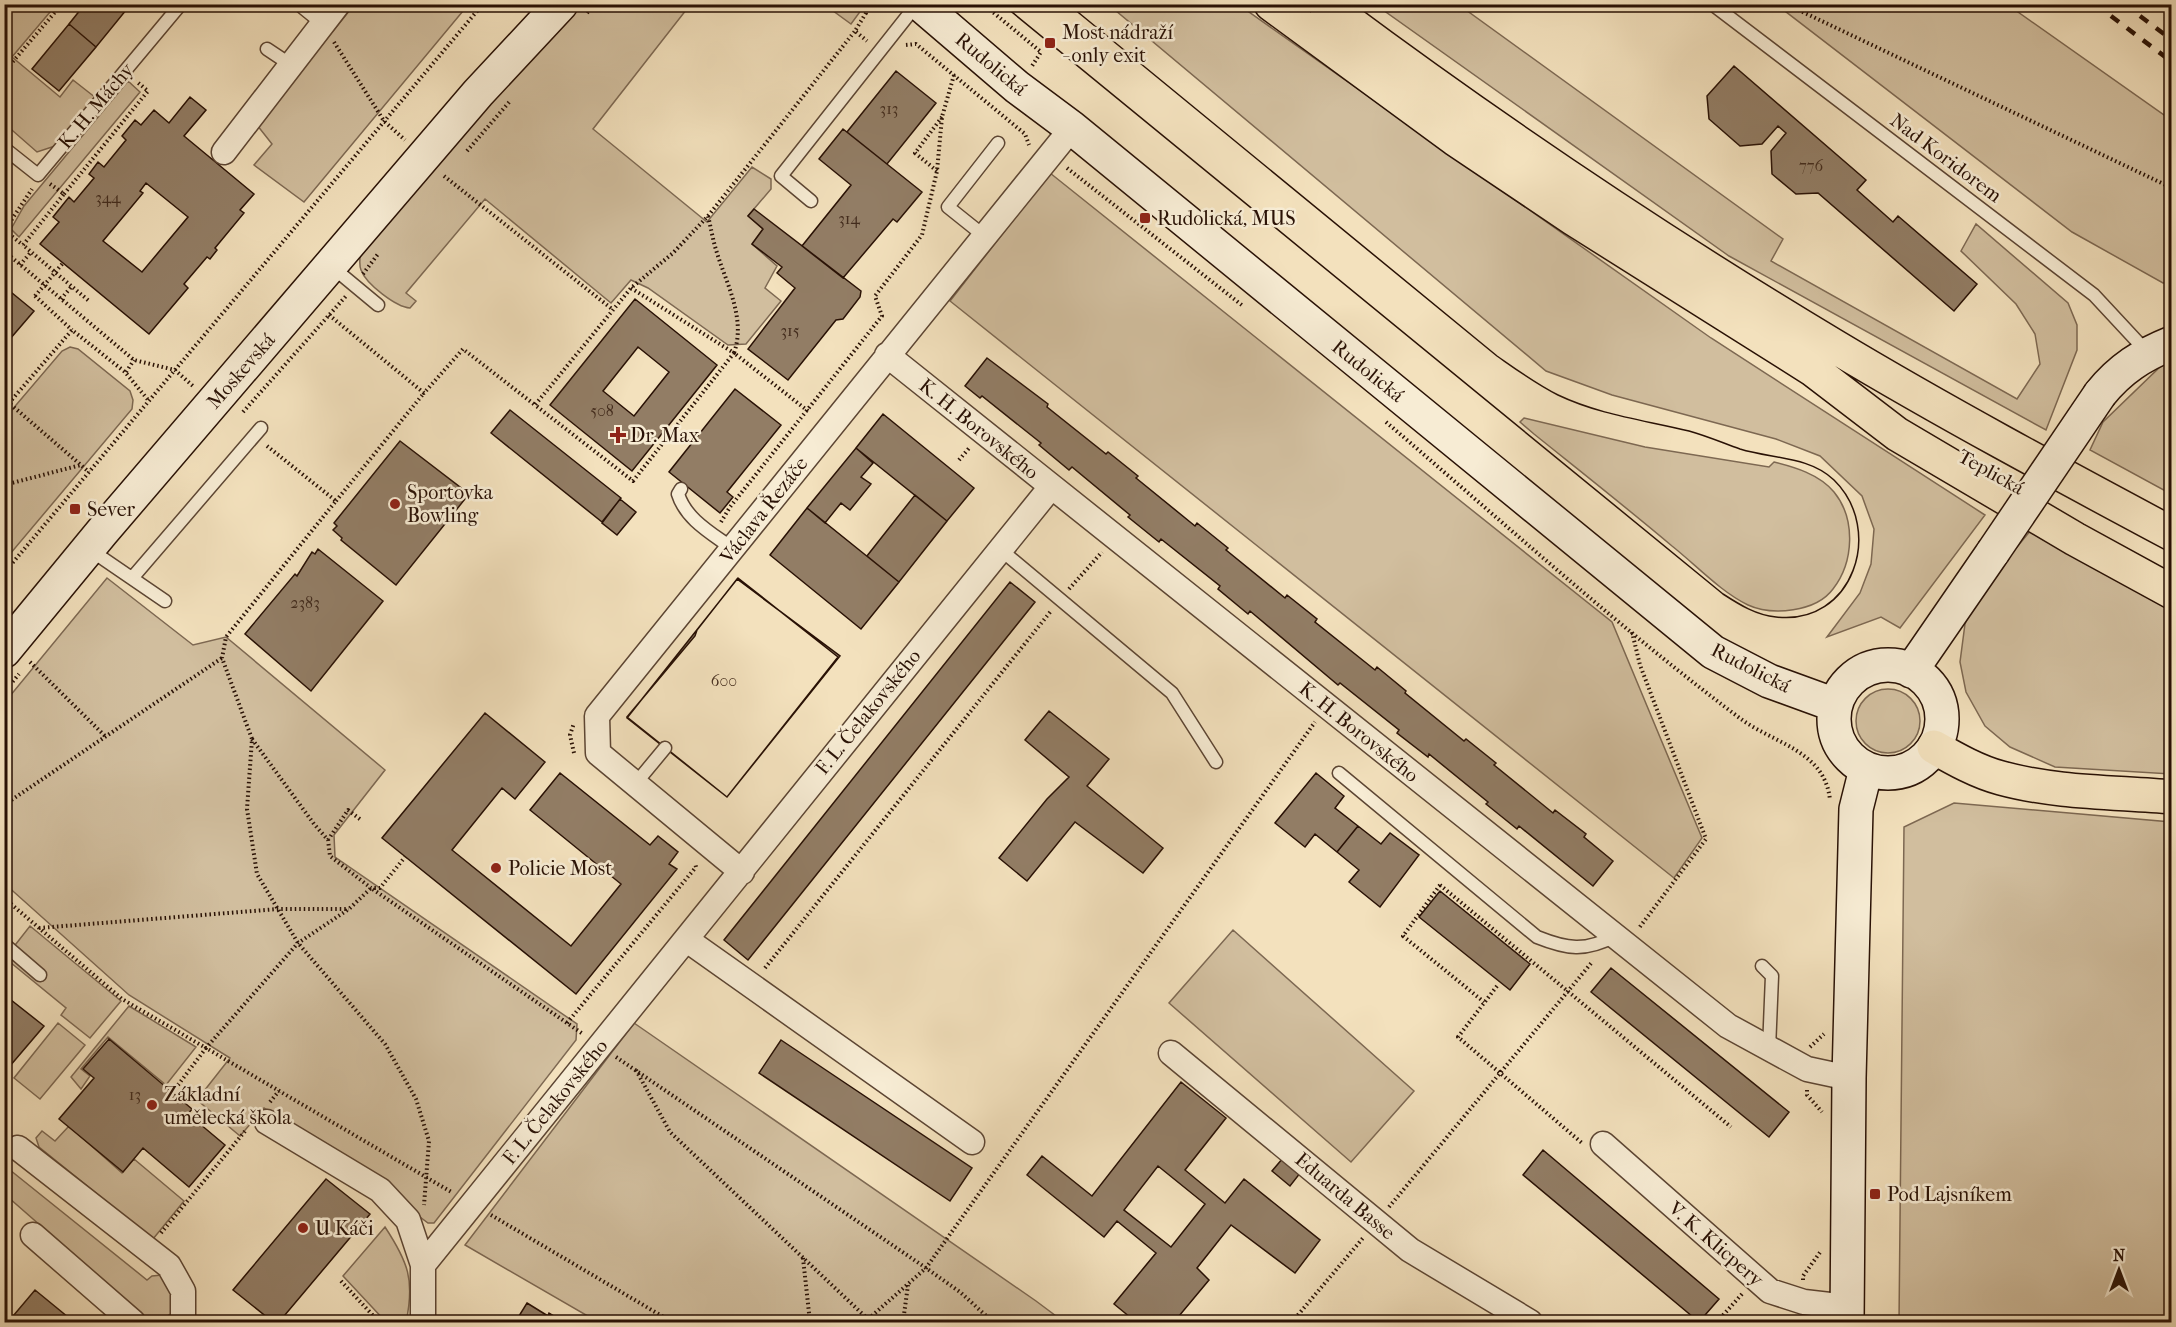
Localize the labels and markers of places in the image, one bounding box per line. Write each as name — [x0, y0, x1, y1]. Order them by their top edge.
place label: Most nádraží - only exit — [1062, 21, 1174, 67]
marker: Most nádraží - only exit — [1043, 36, 1057, 50]
place label: Rudolická, MUS — [1157, 207, 1296, 230]
marker: Rudolická, MUS — [1138, 211, 1152, 225]
place label: Dr. Max — [630, 424, 700, 447]
marker: Dr. Max — [611, 428, 625, 442]
place label: Sportovka Bowling — [407, 481, 494, 527]
marker: Sportovka Bowling — [388, 497, 402, 511]
place label: Sever — [87, 498, 136, 521]
marker: Sever — [68, 502, 82, 516]
place label: Policie Most — [508, 857, 612, 880]
marker: Policie Most — [489, 861, 503, 875]
place label: Základní umělecká škola — [163, 1083, 292, 1129]
marker: Základní umělecká škola — [145, 1098, 159, 1112]
place label: Pod Lajsníkem — [1887, 1183, 2012, 1206]
marker: Pod Lajsníkem — [1868, 1187, 1882, 1201]
place label: U Káči — [315, 1217, 374, 1240]
marker: U Káči — [296, 1221, 310, 1235]

